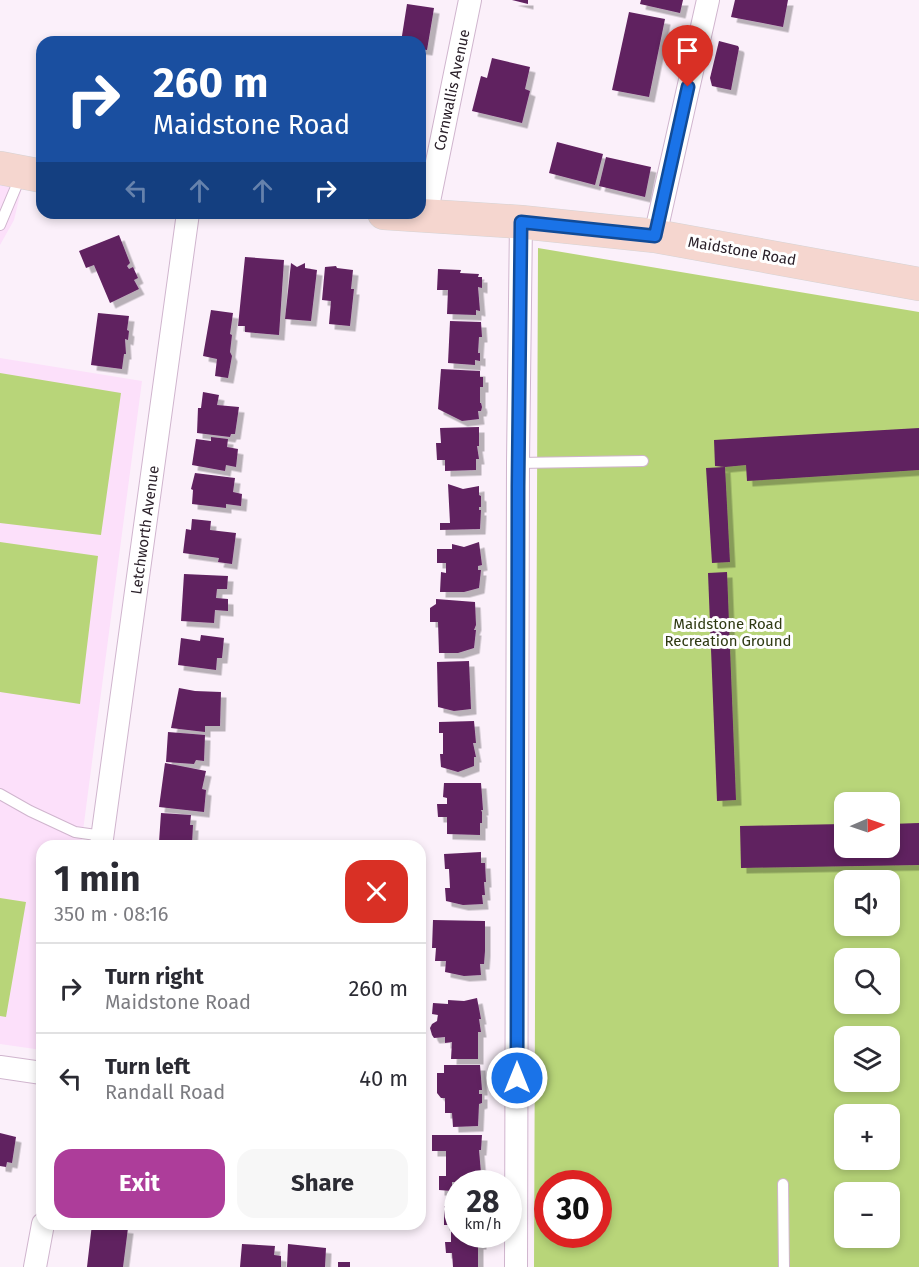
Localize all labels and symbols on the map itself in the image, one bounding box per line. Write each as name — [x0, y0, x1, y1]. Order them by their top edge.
pin — [662, 25, 713, 87]
street label: Cornwallis Avenue — [430, 28, 474, 152]
street label: Maidstone Road — [687, 233, 797, 269]
street label: Letchworth Avenue — [127, 465, 163, 595]
park label: Maidstone Road Recreation Ground — [665, 615, 791, 650]
north arrow — [834, 792, 900, 858]
position arrow — [485, 1046, 549, 1110]
speed limit sign: 30 — [534, 1170, 612, 1248]

